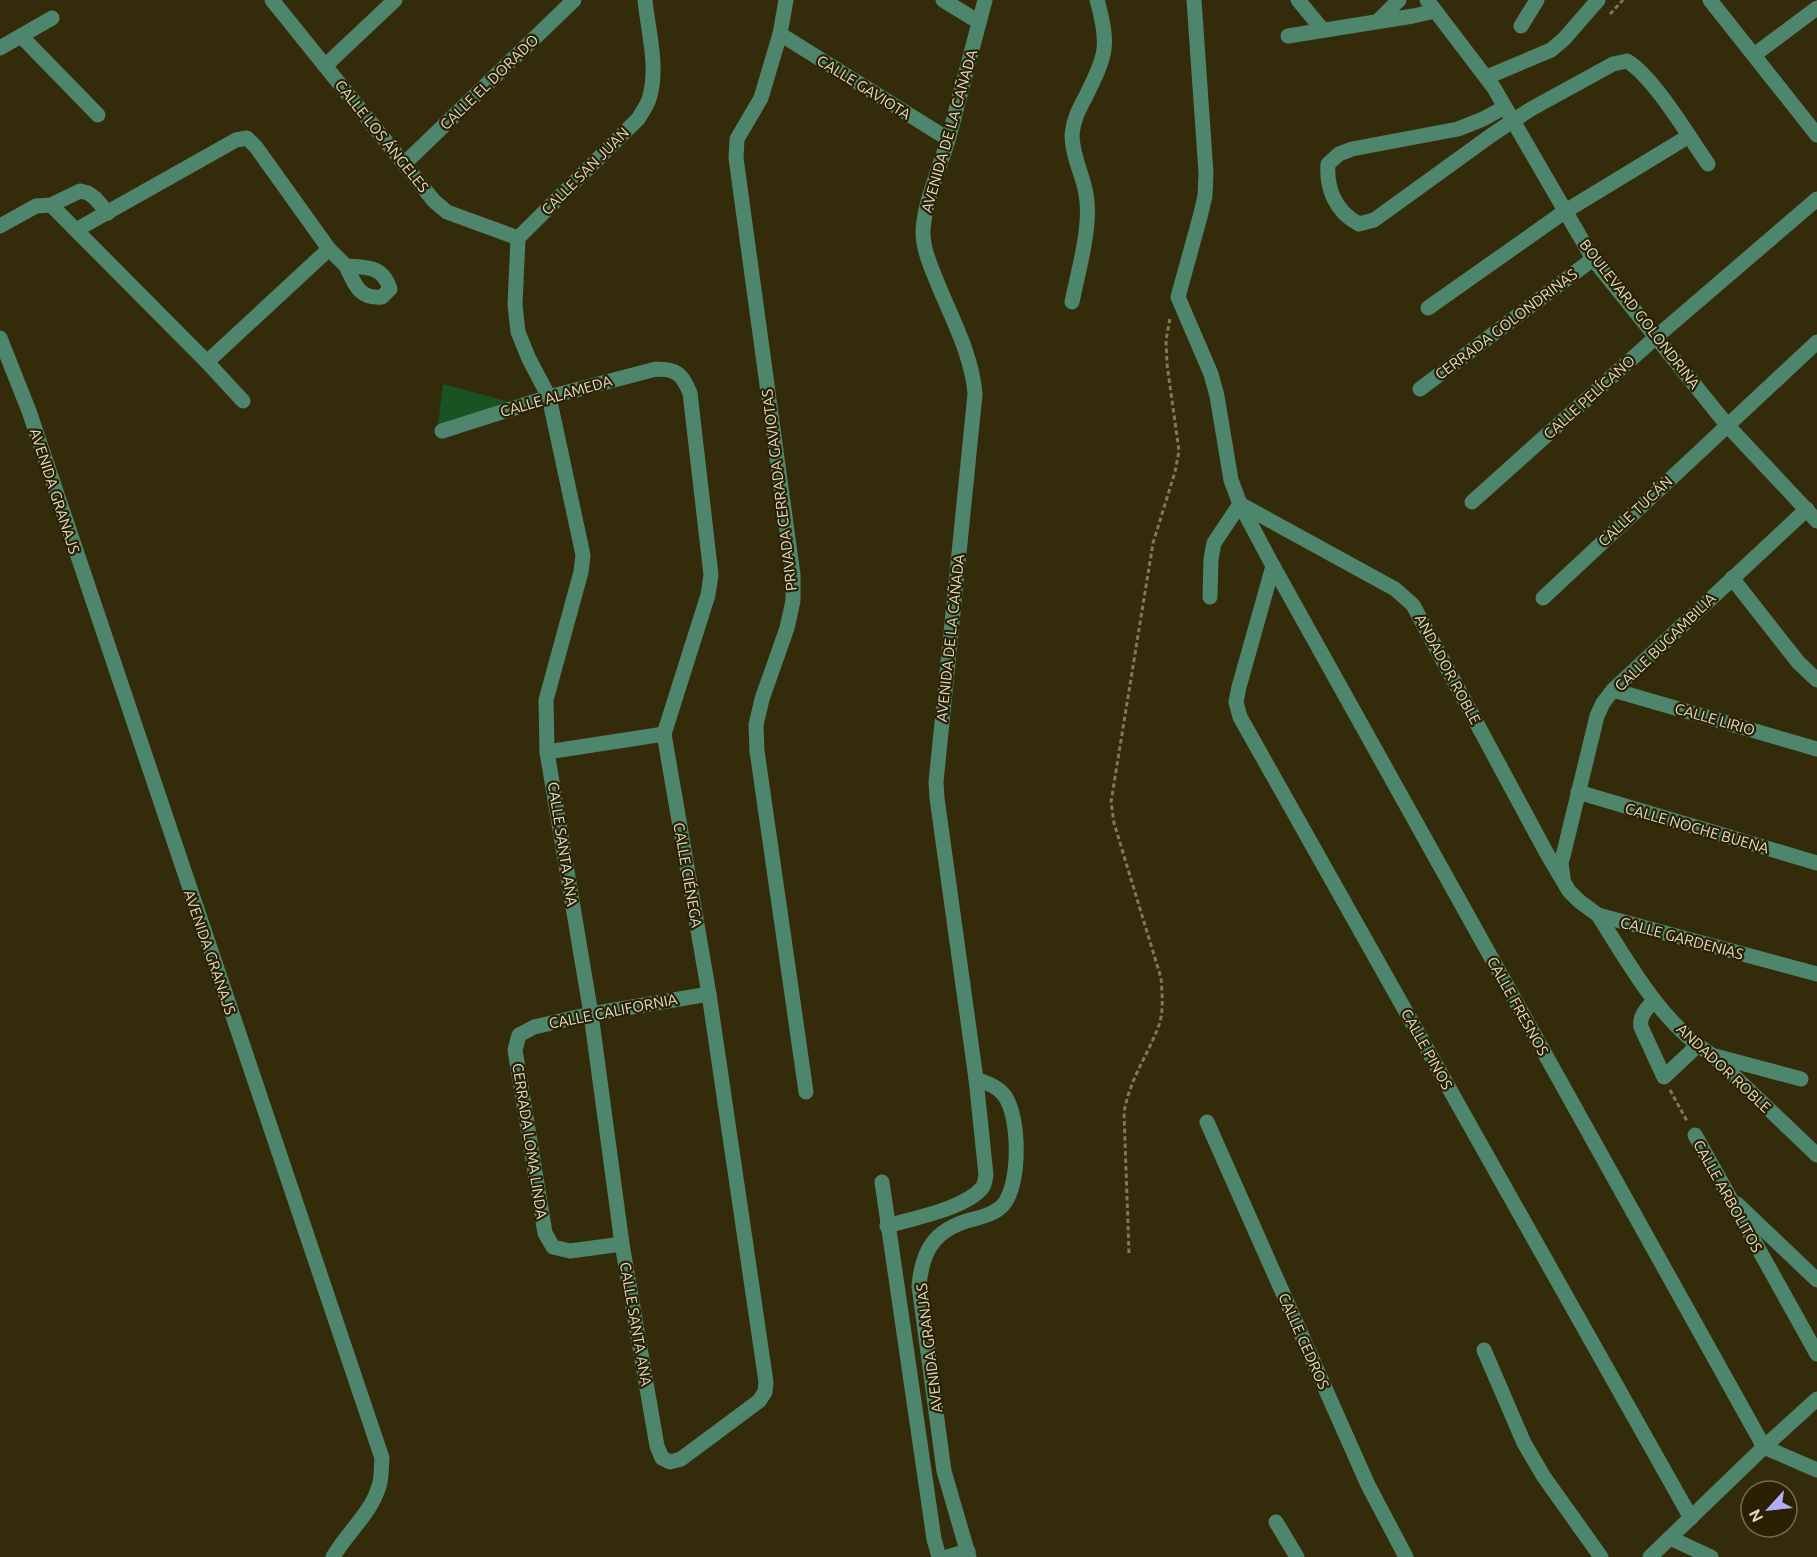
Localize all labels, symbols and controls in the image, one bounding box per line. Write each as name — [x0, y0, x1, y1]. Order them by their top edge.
street label: CALLE EL DORADO — [436, 31, 542, 133]
street label: AVENIDA DE LA CAÑADA — [918, 47, 980, 214]
street label: CALLE GAVIOTA — [814, 51, 914, 123]
street label: CALLE LOS ÁNGELES — [332, 77, 433, 196]
street label: CALLE SAN JUAN — [538, 124, 632, 218]
street label: BOULEVARD GOLONDRINA — [1576, 236, 1704, 392]
street label: CERRADA GOLONDRINAS — [1432, 265, 1581, 383]
street label: CALLE PELÍCANO — [1540, 352, 1638, 442]
street label: CALLE ALAMEDA — [498, 372, 614, 420]
street label: PRIVADA CERRADA GAVIOTAS — [758, 388, 800, 592]
street label: AVENIDA GRANAJS — [27, 426, 83, 556]
street label: CALLE TUCÁN — [1594, 472, 1676, 550]
street label: AVENIDA DE LA CAÑADA — [933, 553, 967, 723]
street label: CALLE BUGAMBILIA — [1611, 589, 1719, 694]
street label: ANDADOR ROBLE — [1412, 611, 1484, 727]
street label: CALLE LIRIO — [1673, 699, 1757, 739]
street label: CALLE SANTA ANA — [545, 781, 581, 908]
street label: CALLE NOCHE BUENA — [1623, 799, 1771, 857]
street label: CALLE CIÉNEGA — [670, 821, 706, 929]
street label: AVENIDA GRANAJS — [181, 887, 239, 1017]
street label: CALLE GARDENIAS — [1619, 913, 1746, 963]
street label: CALLE FRESNOS — [1484, 954, 1552, 1058]
street label: CALLE CALIFORNIA — [547, 990, 679, 1032]
street label: CALLE PINOS — [1398, 1006, 1456, 1092]
street label: ANDADOR ROBLE — [1674, 1020, 1774, 1116]
street label: CERRADA LOMA LINDA — [509, 1062, 551, 1220]
street label: CALLE ARBOLITOS — [1690, 1137, 1766, 1255]
street label: CALLE SANTA ANA — [617, 1261, 655, 1388]
street label: AVENIDA GRANJAS — [913, 1282, 945, 1414]
street label: CALLE CEDROS — [1275, 1290, 1333, 1392]
north arrow — [1739, 1479, 1799, 1539]
text: N — [1745, 1506, 1766, 1525]

